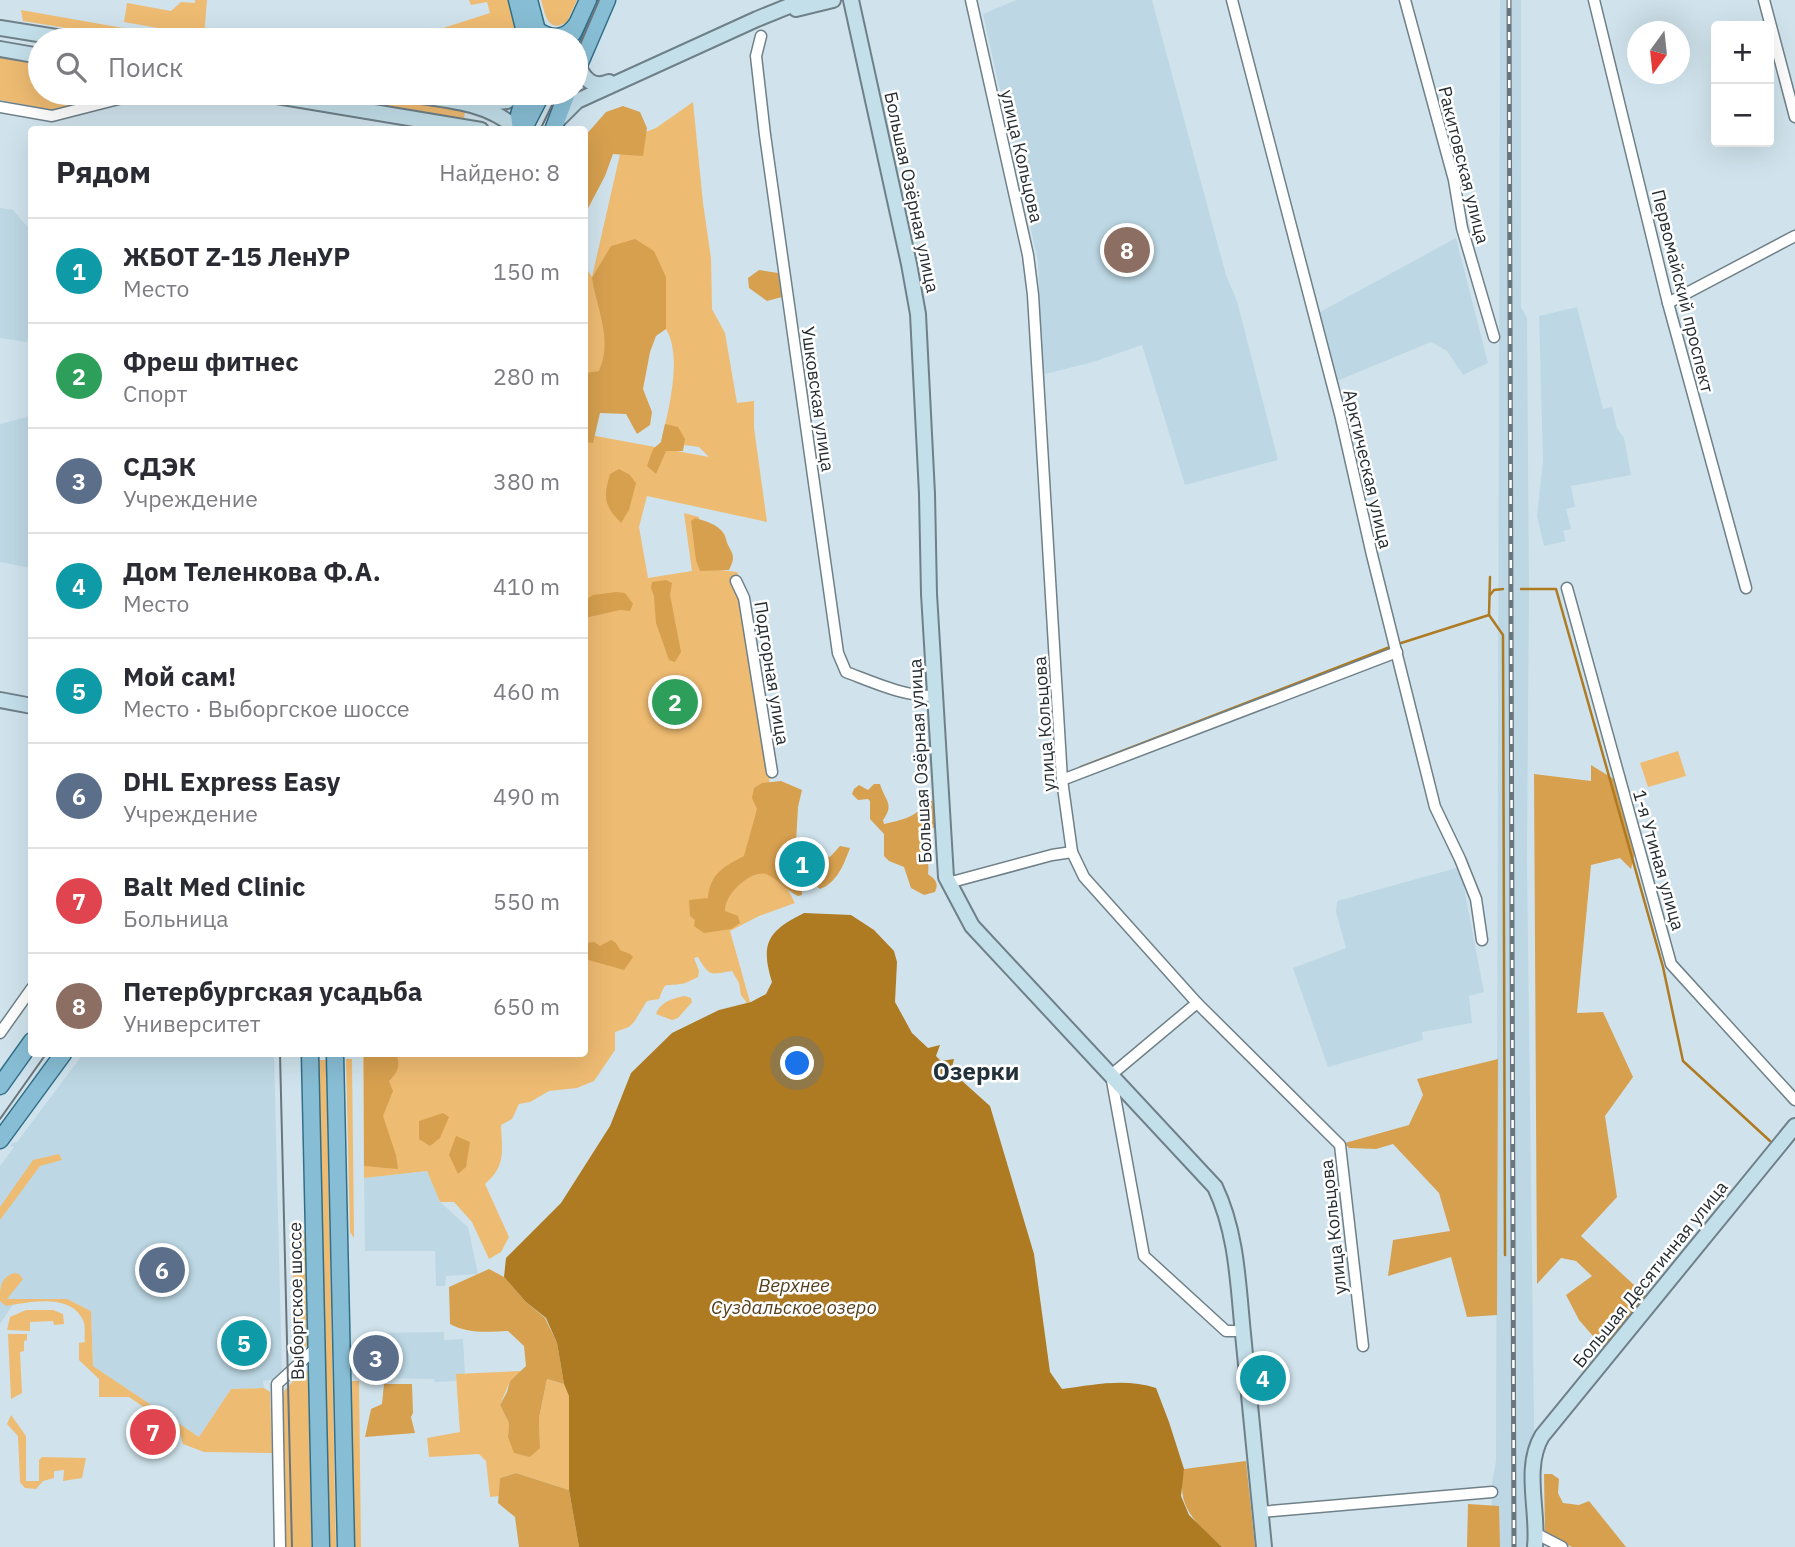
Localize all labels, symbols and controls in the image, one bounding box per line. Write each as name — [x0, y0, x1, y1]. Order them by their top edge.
north arrow — [1627, 21, 1690, 84]
map controls — [1711, 21, 1774, 147]
button: + — [1711, 21, 1774, 84]
search box — [28, 28, 588, 105]
icon: search — [52, 48, 90, 86]
text: Поиск — [108, 50, 183, 84]
street label: Ракитовская улица — [1433, 84, 1495, 246]
button: − — [1711, 84, 1774, 147]
street label: улица Кольцова — [996, 87, 1049, 225]
street label: Большая Озёрная улица — [879, 89, 945, 295]
text: Рядом — [56, 152, 151, 191]
text: Найдено: 8 — [439, 157, 560, 187]
street label: Первомайский проспект — [1647, 187, 1719, 395]
pin: 8 — [1104, 224, 1150, 276]
text: ЖБОТ Z-15 ЛенУР — [123, 239, 350, 273]
text: 1 — [72, 256, 86, 286]
text: 150 m — [493, 256, 560, 286]
text: Место — [123, 273, 189, 303]
street label: Ушковская улица — [796, 325, 840, 473]
text: Фреш фитнес — [123, 344, 299, 378]
text: 2 — [72, 361, 86, 391]
text: 280 m — [493, 361, 560, 391]
text: Спорт — [123, 378, 187, 408]
street label: Арктическая улица — [1338, 387, 1398, 551]
text: СДЭК — [123, 449, 196, 483]
text: 3 — [72, 466, 86, 496]
text: 380 m — [493, 466, 560, 496]
text: Учреждение — [123, 483, 258, 513]
text: Дом Теленкова Ф.А. — [123, 554, 381, 588]
text: 4 — [72, 571, 86, 601]
text: 410 m — [493, 571, 560, 601]
text: Место — [123, 588, 189, 618]
street label: Подгорная улица — [749, 599, 795, 747]
street label: улица Кольцова — [1028, 655, 1060, 792]
street label: Большая Озёрная улица — [903, 658, 937, 864]
text: Мой сам! — [123, 659, 236, 693]
text: 5 — [72, 676, 86, 706]
text: 460 m — [493, 676, 560, 706]
pin: 2 — [652, 676, 698, 728]
text: Место · Выборгское шоссе — [123, 693, 410, 723]
text: DHL Express Easy — [123, 764, 341, 798]
text: 6 — [72, 781, 86, 811]
text: 490 m — [493, 781, 560, 811]
street label: 1-я Утиная улица — [1628, 787, 1690, 933]
text: Учреждение — [123, 798, 258, 828]
pin: 1 — [779, 838, 825, 890]
text: Balt Med Clinic — [123, 869, 305, 903]
text: 7 — [72, 886, 86, 916]
text: 550 m — [493, 886, 560, 916]
text: Больница — [123, 903, 229, 933]
text: Петербургская усадьба — [123, 974, 423, 1008]
text: 8 — [72, 991, 86, 1021]
text: 650 m — [493, 991, 560, 1021]
text: Университет — [123, 1008, 261, 1038]
your location — [780, 1046, 814, 1080]
district label: Озерки — [933, 1055, 1019, 1087]
street label: улица Кольцова — [1314, 1158, 1352, 1296]
street label: Большая Десятинная улица — [1567, 1176, 1733, 1372]
street label: Выборгское шоссе — [283, 1222, 309, 1380]
pin: 6 — [139, 1244, 185, 1296]
water label: Верхнее Суздальское озеро — [711, 1273, 877, 1319]
pin: 5 — [221, 1317, 267, 1369]
pin: 3 — [353, 1332, 399, 1384]
pin: 4 — [1240, 1352, 1286, 1404]
pin: 7 — [130, 1406, 176, 1458]

